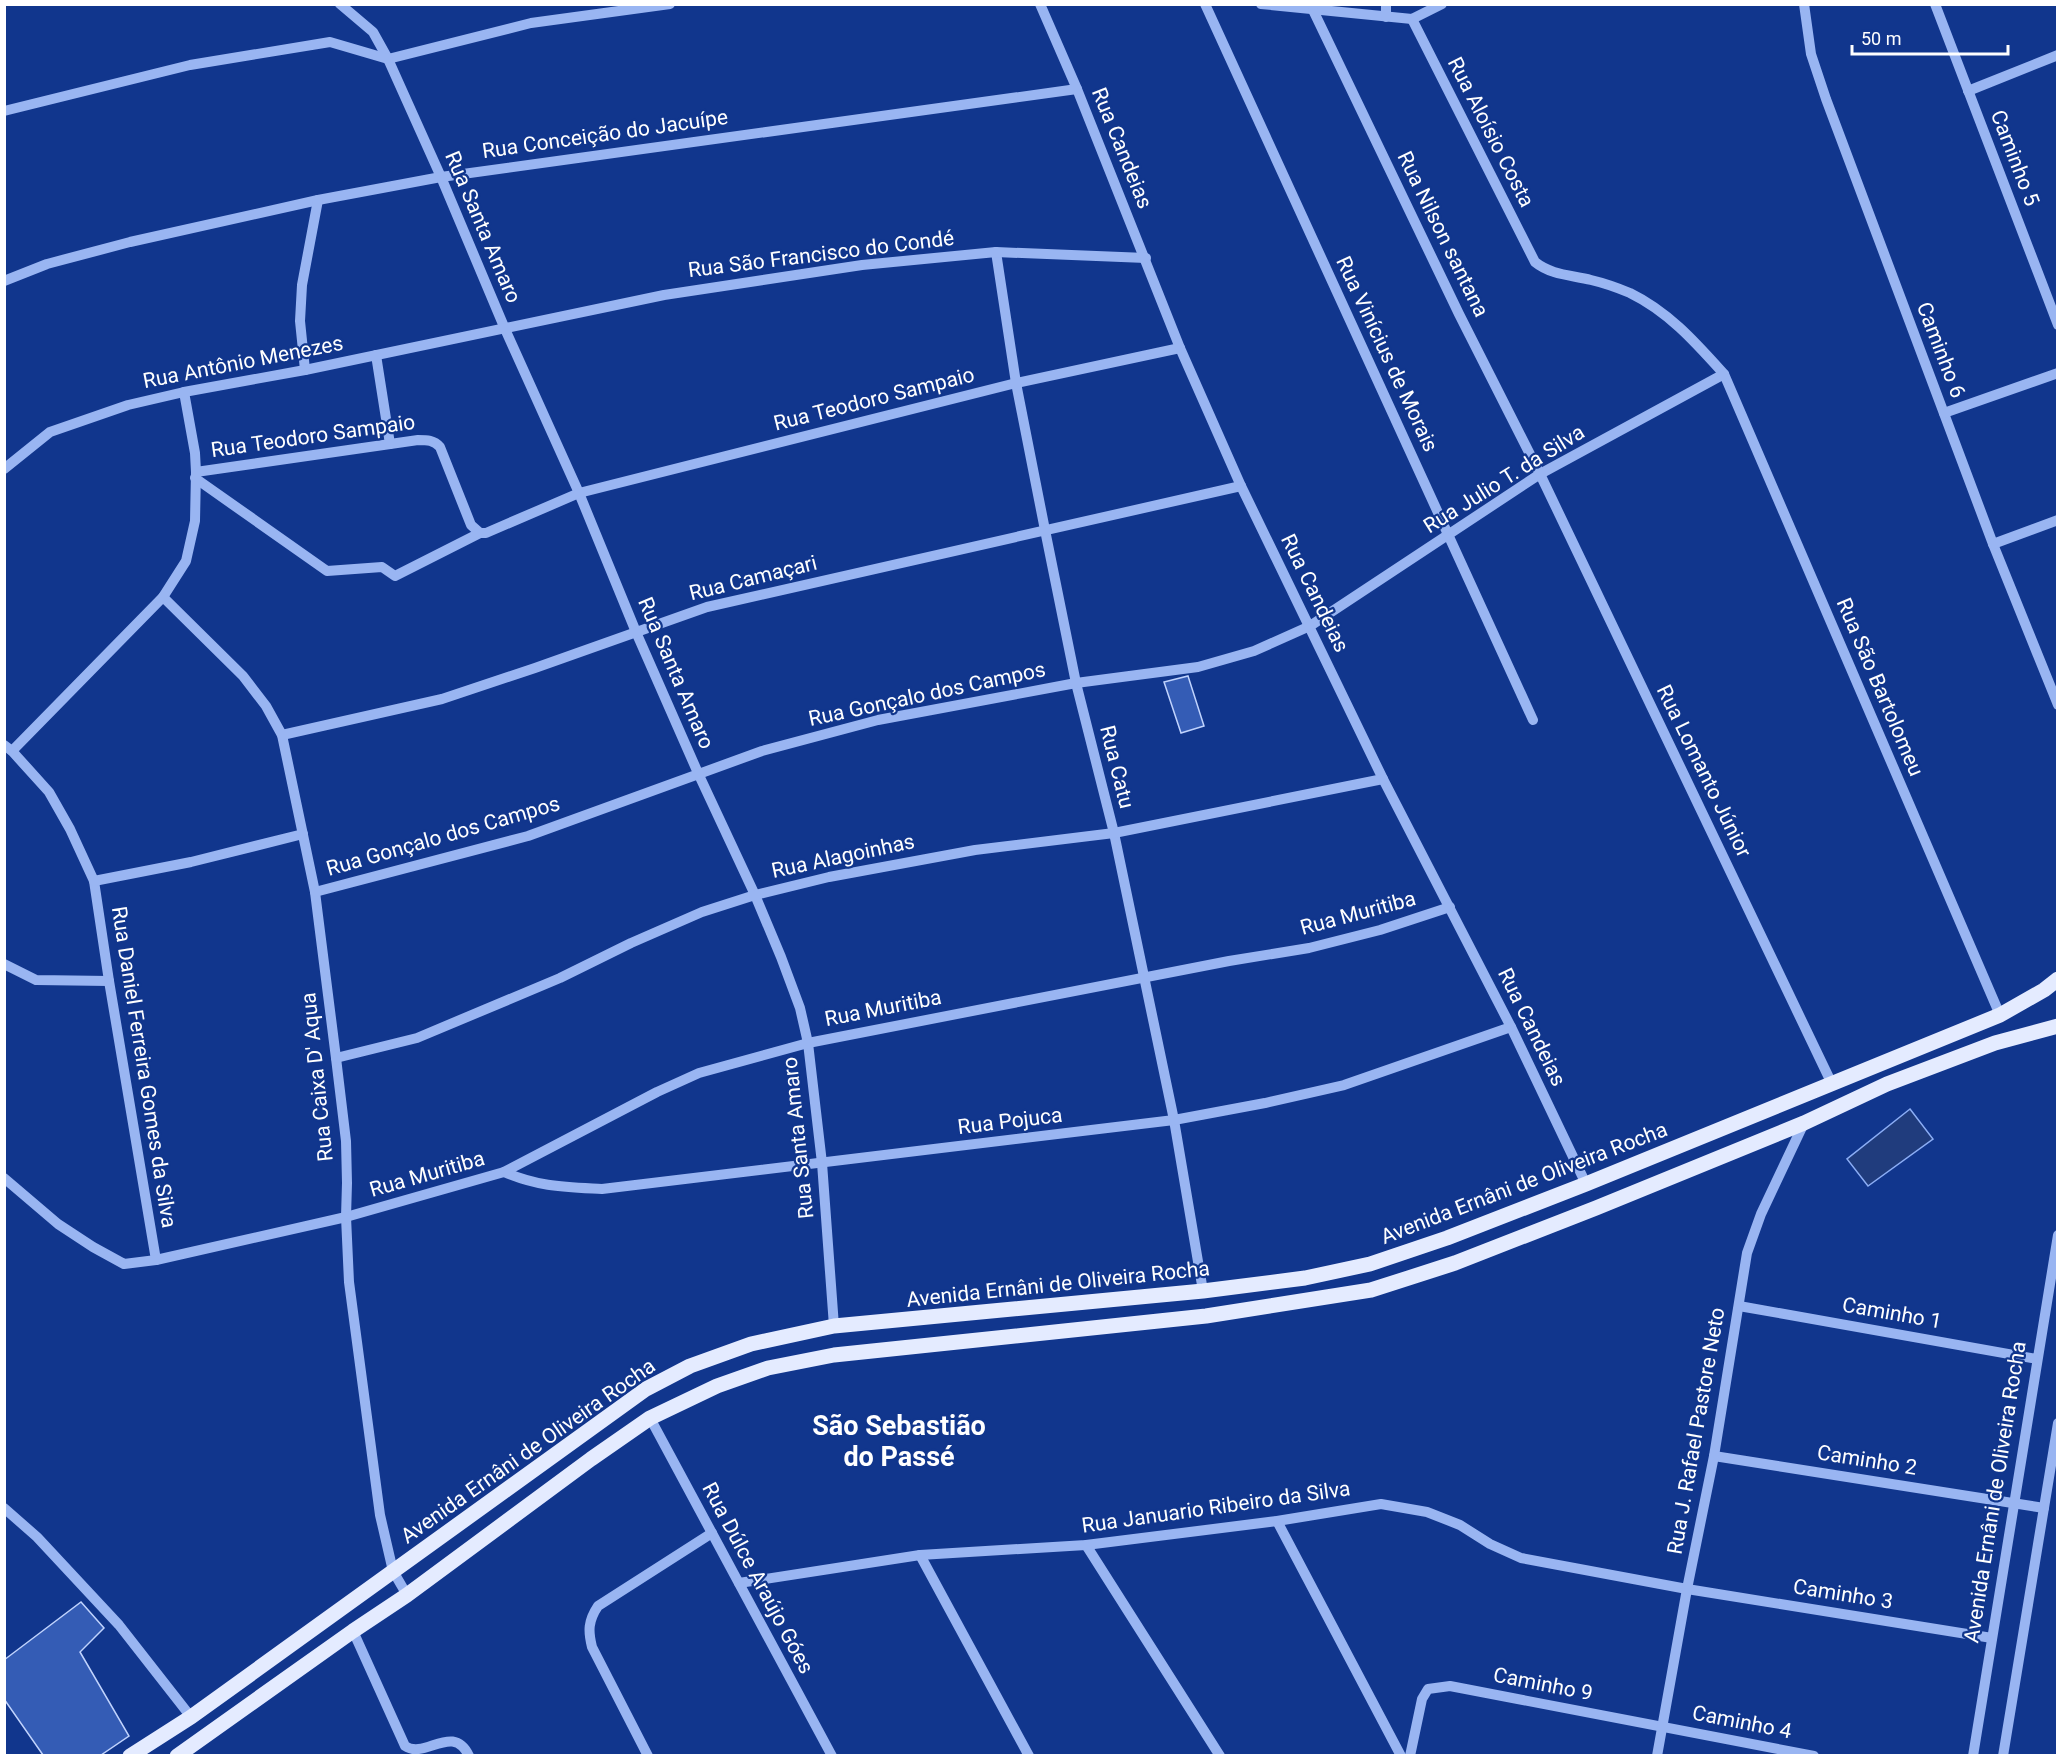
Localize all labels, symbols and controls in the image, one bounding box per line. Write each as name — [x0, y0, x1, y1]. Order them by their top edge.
scale bar — [1852, 18, 2008, 56]
text: 50 m — [1861, 28, 1901, 49]
street label: Rua Aloísio Costa — [1443, 53, 1539, 211]
street label: Rua Candeias — [1087, 84, 1157, 212]
street label: Rua Conceição do Jacuípe — [481, 105, 729, 163]
street label: Caminho 5 — [1986, 107, 2044, 209]
street label: Rua Santa Amaro — [440, 147, 526, 307]
street label: Rua Nilson santana — [1393, 147, 1493, 321]
street label: Rua São Francisco do Condé — [687, 226, 955, 282]
street label: Rua Vinícius de Morais — [1331, 253, 1443, 455]
street label: Caminho 6 — [1912, 299, 1970, 401]
street label: Rua Antônio Menezes — [141, 331, 345, 393]
street label: Rua Teodoro Sampaio — [771, 362, 977, 436]
street label: Rua Teodoro Sampaio — [209, 410, 417, 462]
street label: Rua Julio T. da Silva — [1419, 420, 1589, 538]
street label: Rua Candeias — [1276, 530, 1354, 656]
street label: Rua Camaçari — [687, 551, 819, 605]
street label: Rua Santa Amaro — [633, 593, 719, 753]
street label: Rua São Bartolomeu — [1832, 594, 1928, 780]
street label: Rua Gonçalo dos Campos — [806, 657, 1048, 731]
street label: Rua Lomanto Júnior — [1652, 681, 1756, 861]
street label: Rua Catu — [1095, 723, 1139, 811]
street label: Rua Gonçalo dos Campos — [324, 791, 562, 881]
street label: Rua Alagoinhas — [769, 829, 917, 883]
street label: Rua Muritiba — [1298, 886, 1418, 940]
street label: Rua Daniel Ferreira Gomes da Silva — [107, 905, 181, 1229]
street label: Rua Candeias — [1493, 964, 1571, 1090]
street label: Rua Muritiba — [823, 985, 943, 1031]
street label: Rua Caixa D' Aqua — [296, 991, 338, 1163]
street label: Rua Santa Amaro — [778, 1056, 818, 1220]
street label: Rua Pojuca — [956, 1103, 1064, 1139]
street label: Avenida Ernâni de Oliveira Rocha — [1377, 1117, 1671, 1249]
street label: Rua Muritiba — [367, 1146, 487, 1202]
street label: Avenida Ernâni de Oliveira Rocha — [905, 1256, 1211, 1312]
street label: Caminho 1 — [1840, 1292, 1944, 1334]
street label: Rua J. Rafael Pastore Neto — [1662, 1306, 1730, 1556]
street label: Avenida Ernâni de Oliveira Rocha — [1959, 1340, 2031, 1644]
street label: Avenida Ernâni de Oliveira Rocha — [396, 1354, 660, 1548]
district label: São Sebastião do Passé — [812, 1410, 986, 1473]
street label: Caminho 2 — [1815, 1440, 1919, 1480]
street label: Rua Januario Ribeiro da Silva — [1080, 1476, 1352, 1538]
street label: Rua Dúlce Araújo Góes — [697, 1478, 819, 1678]
street label: Caminho 3 — [1791, 1574, 1895, 1614]
street label: Caminho 9 — [1491, 1663, 1595, 1705]
street label: Caminho 4 — [1690, 1701, 1794, 1743]

